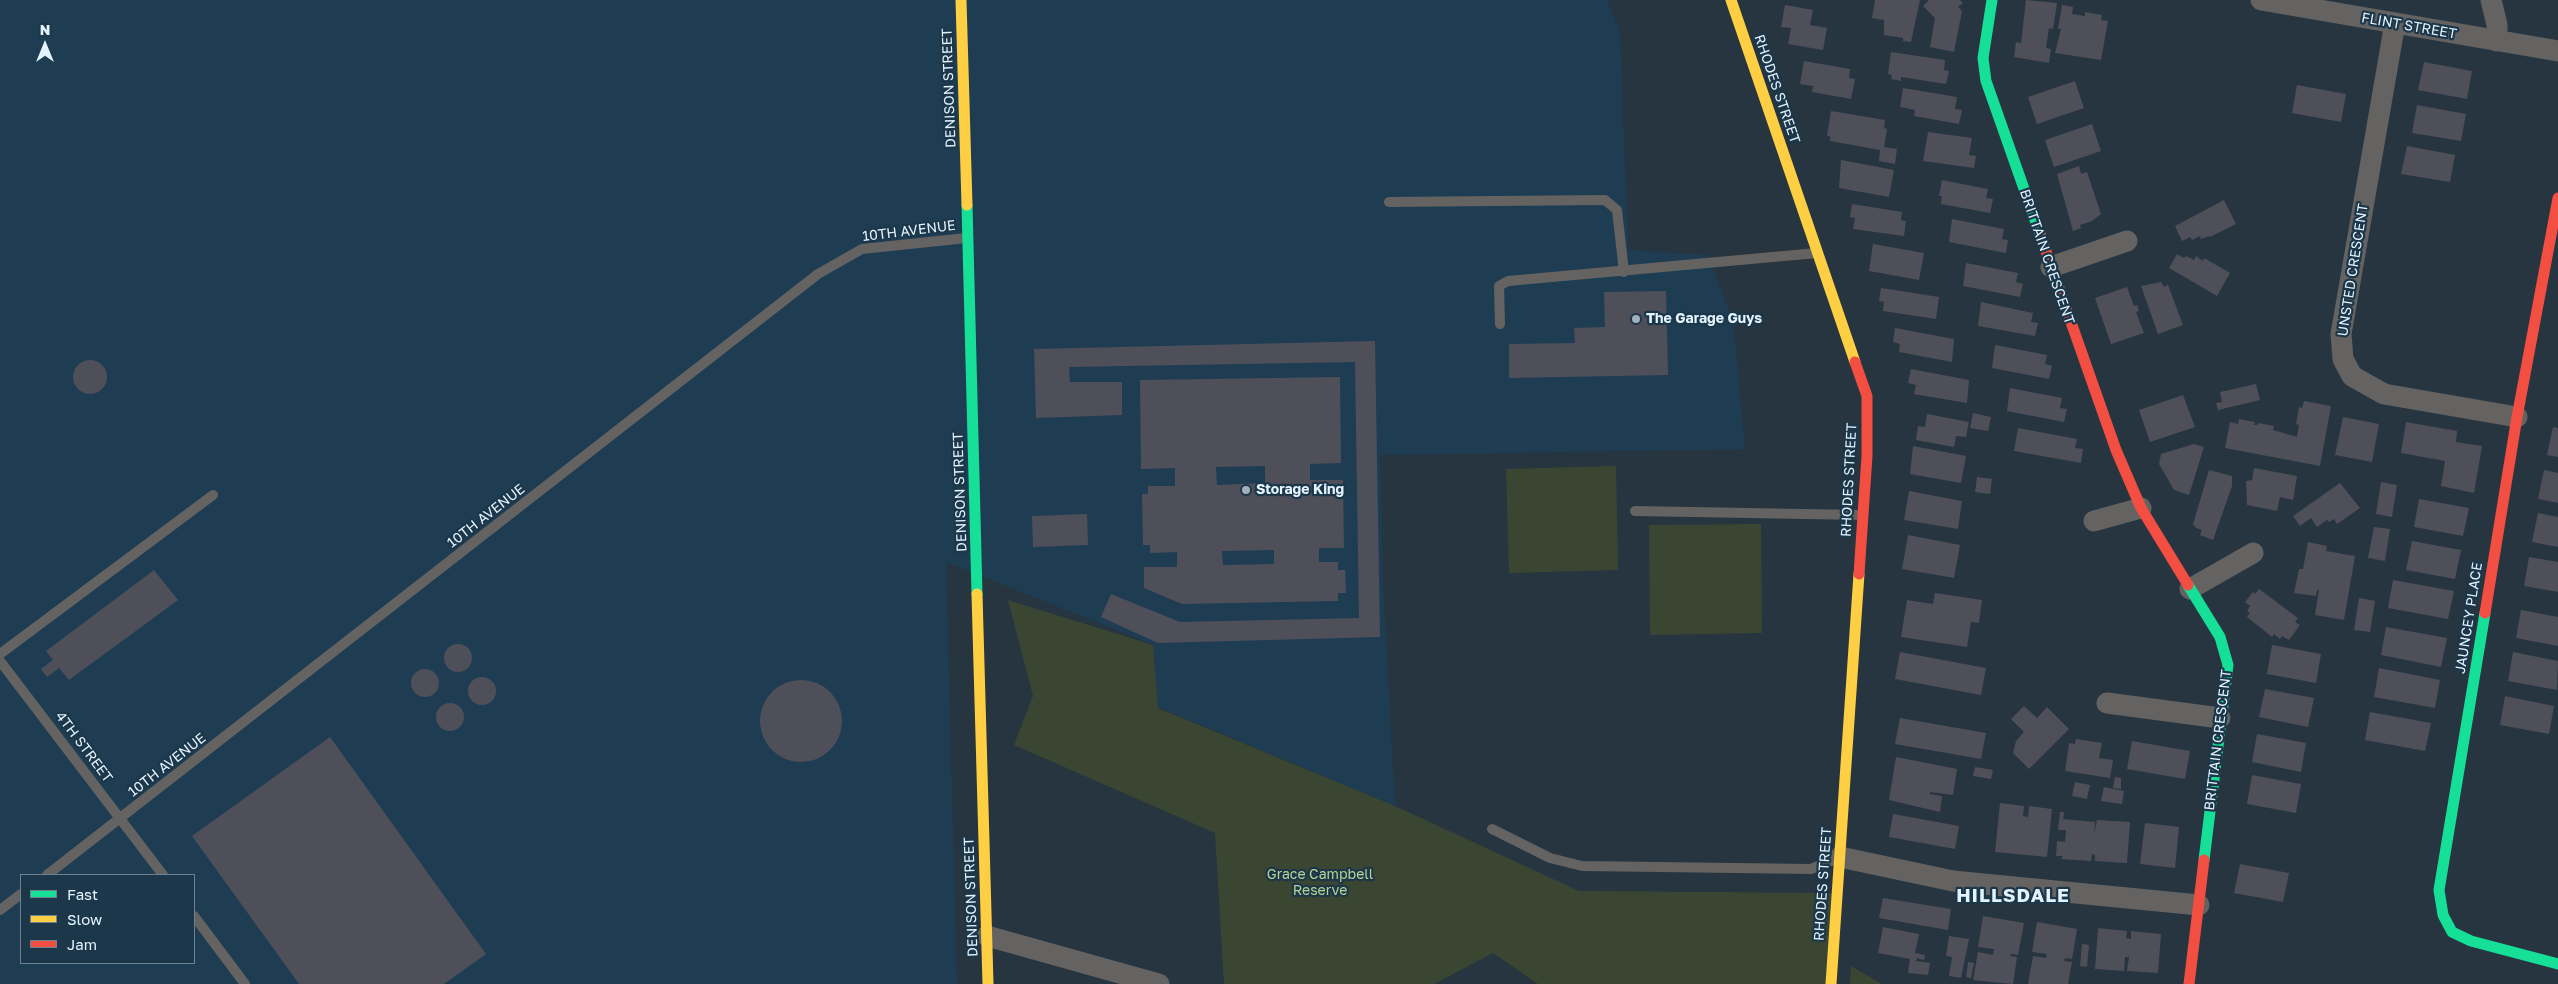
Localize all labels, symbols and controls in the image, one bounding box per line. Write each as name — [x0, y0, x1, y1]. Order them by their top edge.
street label: FLINT STREET — [2360, 9, 2458, 43]
north arrow — [20, 20, 70, 70]
text: N — [40, 21, 50, 38]
street label: DENISON STREET — [939, 28, 959, 148]
street label: RHODES STREET — [1750, 32, 1804, 146]
street label: BRITTAIN CRESCENT — [2016, 187, 2078, 327]
street label: UNSTED CRESCENT — [2334, 202, 2372, 338]
street label: 10TH AVENUE — [861, 217, 957, 245]
place label: The Garage Guys — [1646, 311, 1762, 327]
marker: The Garage Guys — [1630, 313, 1642, 325]
street label: RHODES STREET — [1838, 423, 1860, 537]
street label: DENISON STREET — [950, 432, 970, 552]
street label: 10TH AVENUE — [444, 481, 528, 551]
place label: Storage King — [1256, 482, 1344, 498]
marker: Storage King — [1240, 484, 1252, 496]
street label: JAUNCEY PLACE — [2452, 561, 2486, 675]
street label: BRITTAIN CRESCENT — [2201, 669, 2235, 811]
street label: 4TH STREET — [52, 708, 116, 786]
street label: 10TH AVENUE — [125, 730, 209, 800]
street label: RHODES STREET — [1811, 826, 1835, 942]
street label: DENISON STREET — [961, 837, 981, 957]
park label: Grace Campbell Reserve — [1267, 867, 1373, 900]
legend — [20, 874, 195, 964]
text: Fast — [67, 885, 98, 903]
district label: HILLSDALE — [1955, 885, 2071, 907]
text: Slow — [67, 910, 102, 928]
text: Jam — [67, 935, 97, 953]

